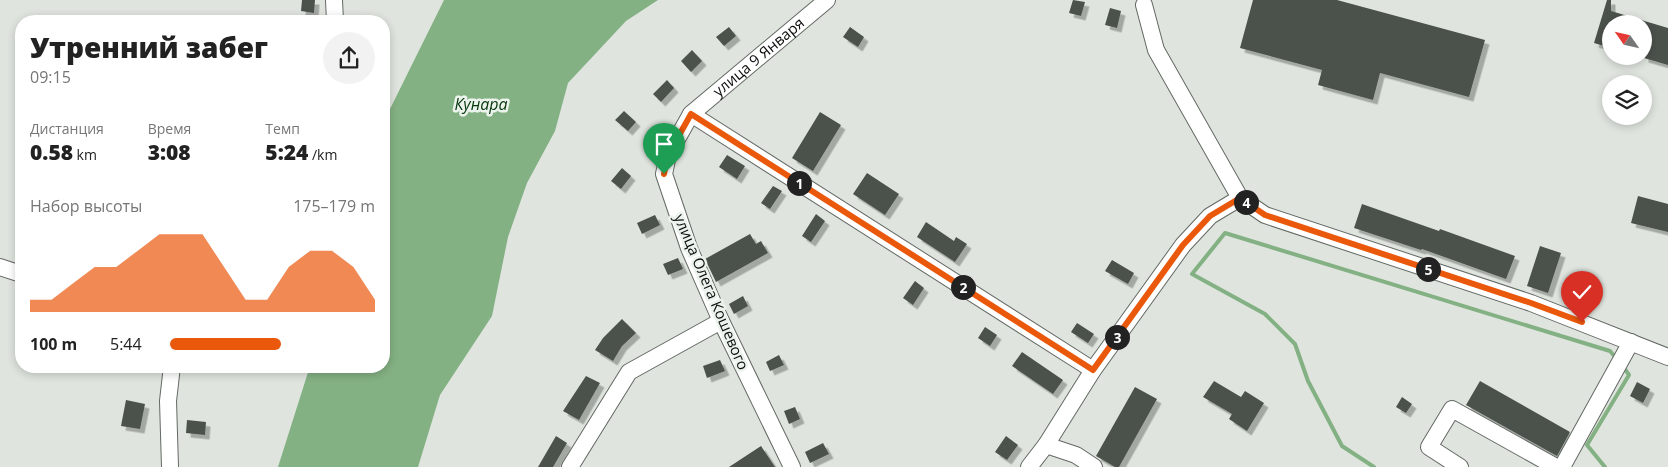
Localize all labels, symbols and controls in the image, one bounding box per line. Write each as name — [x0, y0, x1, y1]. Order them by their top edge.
street label: улица 9 Января — [708, 12, 808, 100]
north arrow — [1602, 15, 1652, 65]
map controls — [1602, 15, 1652, 125]
text: Утренний забег — [30, 28, 268, 66]
button: share — [323, 32, 375, 84]
text: 09:15 — [30, 66, 71, 88]
button: layers — [1602, 75, 1652, 125]
water label: Кунара — [454, 93, 508, 115]
text: Дистанция — [30, 119, 104, 138]
text: Время — [148, 119, 191, 138]
text: Темп — [265, 119, 300, 138]
pin — [643, 123, 685, 174]
icon: arrive — [650, 130, 678, 158]
text: 0.58 — [30, 138, 73, 166]
text: 3:08 — [148, 138, 191, 166]
text: 5:24 — [265, 138, 308, 166]
text: km — [73, 145, 97, 164]
text: /km — [308, 145, 337, 164]
pin: 1 — [786, 170, 812, 196]
text: 1 — [795, 174, 804, 193]
pin: 4 — [1234, 190, 1258, 214]
text: 4 — [1242, 193, 1251, 212]
text: Набор высоты — [30, 195, 142, 217]
text: 175–179 m — [293, 195, 375, 217]
street label: улица Олега Кошевого — [670, 211, 754, 373]
pin: 5 — [1416, 256, 1440, 282]
text: 5 — [1424, 260, 1433, 279]
pin — [1561, 271, 1603, 322]
pin: 2 — [950, 274, 976, 300]
text: 2 — [959, 278, 968, 297]
icon: check — [1568, 278, 1596, 306]
pin: 3 — [1104, 324, 1130, 350]
text: 3 — [1113, 328, 1122, 347]
text: 100 m — [30, 333, 77, 355]
text: 5:44 — [110, 333, 142, 355]

